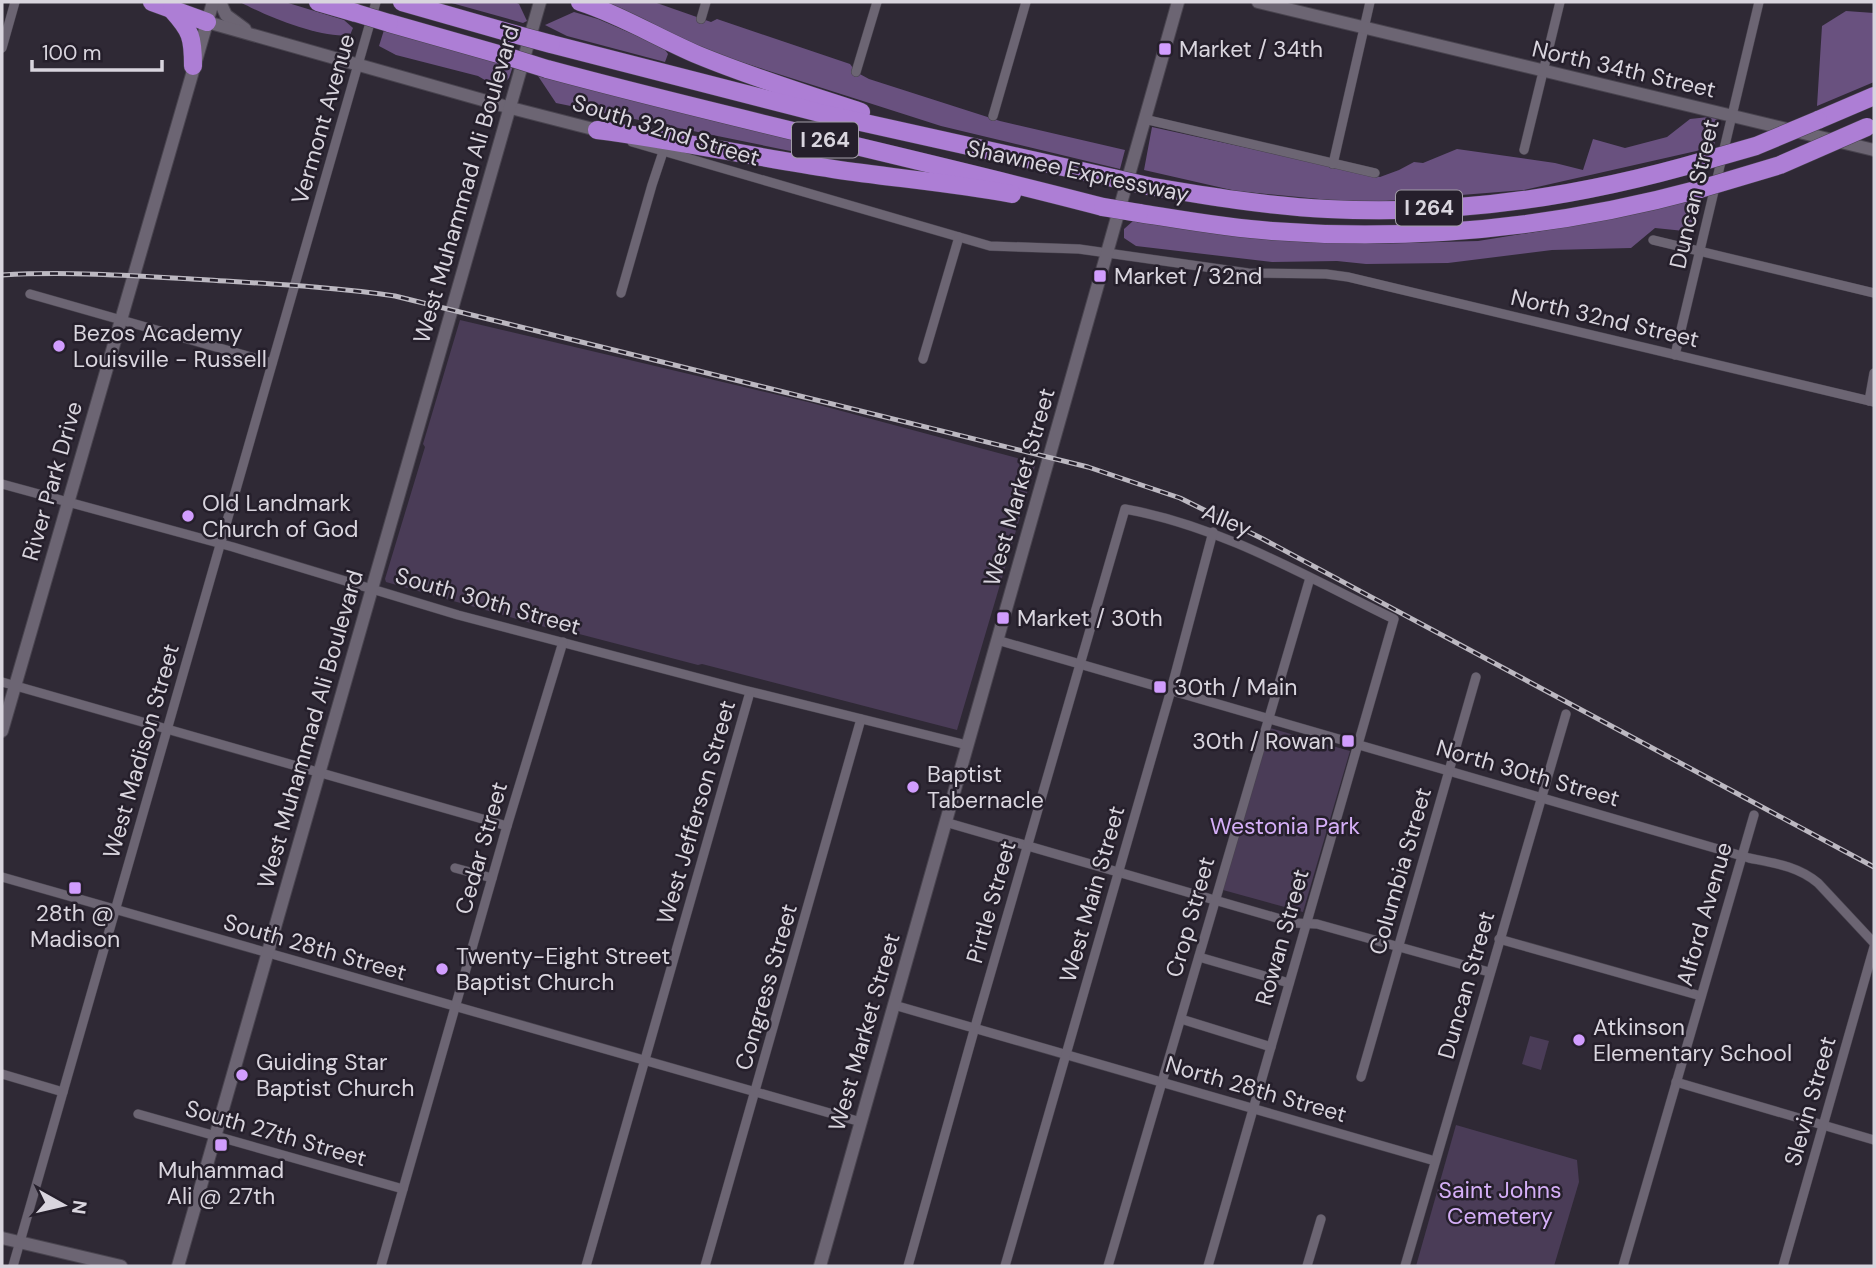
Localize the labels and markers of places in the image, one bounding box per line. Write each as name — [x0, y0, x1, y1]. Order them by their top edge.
place label: Market / 34th — [1179, 34, 1323, 64]
marker: Market / 34th — [1157, 41, 1173, 57]
place label: Market / 32nd — [1114, 261, 1263, 291]
marker: Market / 32nd — [1092, 268, 1108, 284]
place label: Bezos Academy Louisville - Russell — [73, 318, 267, 374]
marker: Bezos Academy Louisville - Russell — [51, 338, 67, 354]
place label: Old Landmark Church of God — [202, 488, 359, 544]
marker: Old Landmark Church of God — [180, 508, 196, 524]
place label: Market / 30th — [1017, 603, 1163, 633]
marker: Market / 30th — [995, 610, 1011, 626]
place label: 30th / Main — [1174, 672, 1297, 702]
marker: 30th / Main — [1152, 679, 1168, 695]
place label: 30th / Rowan — [1192, 726, 1334, 756]
marker: 30th / Rowan — [1340, 733, 1356, 749]
place label: Baptist Tabernacle — [927, 759, 1044, 815]
marker: Baptist Tabernacle — [905, 779, 921, 795]
marker: 28th @ Madison — [67, 880, 83, 896]
place label: 28th @ Madison — [30, 898, 120, 954]
place label: Twenty-Eight Street Baptist Church — [456, 941, 670, 997]
marker: Twenty-Eight Street Baptist Church — [434, 961, 450, 977]
place label: Atkinson Elementary School — [1593, 1012, 1792, 1068]
marker: Atkinson Elementary School — [1571, 1032, 1587, 1048]
place label: Guiding Star Baptist Church — [256, 1047, 414, 1103]
marker: Guiding Star Baptist Church — [234, 1067, 250, 1083]
marker: Muhammad Ali @ 27th — [213, 1137, 229, 1153]
place label: Muhammad Ali @ 27th — [158, 1155, 284, 1211]

